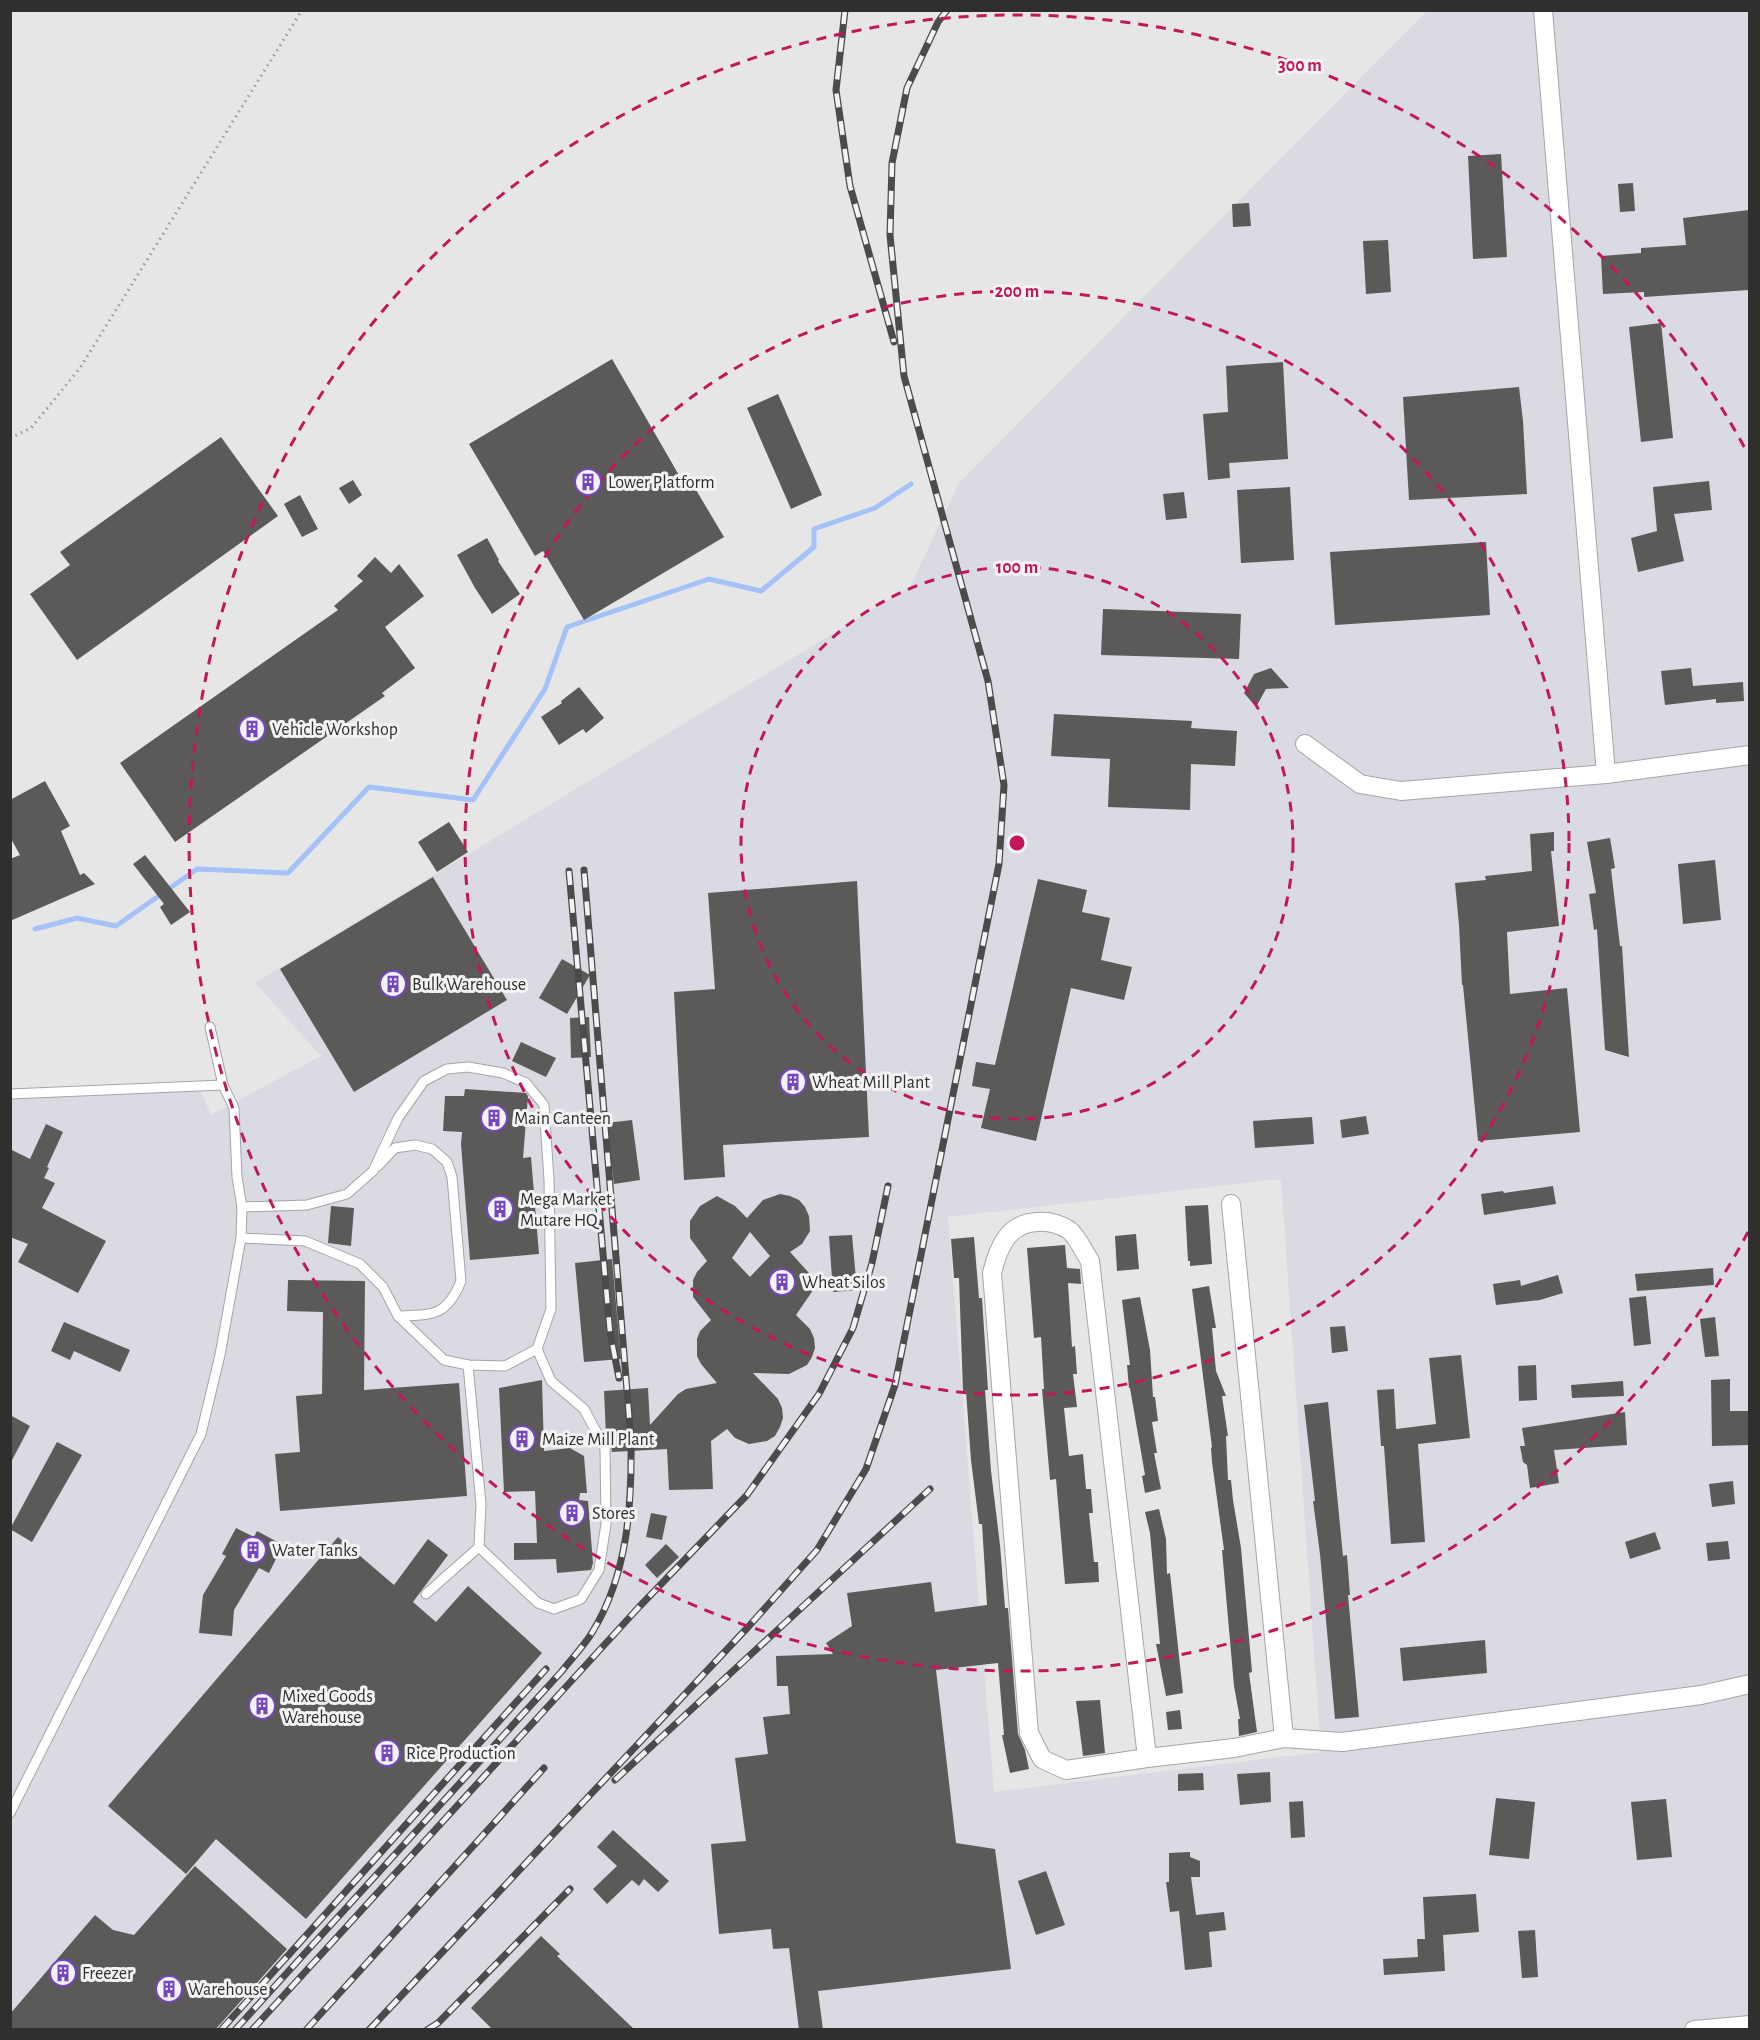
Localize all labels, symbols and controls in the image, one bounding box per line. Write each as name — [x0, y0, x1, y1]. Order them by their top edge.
text: 300 m — [1278, 57, 1322, 75]
text: 200 m — [995, 283, 1039, 301]
building icon: Lower Platform — [573, 467, 603, 497]
place label: Lower Platform — [608, 474, 715, 492]
text: 100 m — [996, 559, 1038, 577]
building icon: Vehicle Workshop — [237, 714, 267, 744]
place label: Vehicle Workshop — [272, 721, 398, 739]
centre of rings — [1007, 833, 1027, 853]
building icon: Bulk Warehouse — [378, 969, 408, 999]
place label: Bulk Warehouse — [412, 976, 526, 994]
building icon: Wheat Mill Plant — [778, 1067, 808, 1097]
place label: Wheat Mill Plant — [812, 1074, 930, 1092]
building icon: Main Canteen — [479, 1103, 509, 1133]
place label: Main Canteen — [514, 1110, 611, 1128]
place label: Mega Market Mutare HQ — [520, 1191, 612, 1230]
building icon: Mega Market Mutare HQ — [485, 1194, 515, 1224]
building icon: Wheat Silos — [767, 1267, 797, 1297]
place label: Wheat Silos — [802, 1274, 885, 1292]
building icon: Maize Mill Plant — [507, 1424, 537, 1454]
place label: Maize Mill Plant — [542, 1431, 655, 1449]
building icon: Stores — [557, 1498, 587, 1528]
place label: Stores — [592, 1505, 635, 1523]
building icon: Water Tanks — [238, 1535, 268, 1565]
place label: Water Tanks — [272, 1542, 358, 1560]
place label: Mixed Goods Warehouse — [282, 1688, 373, 1727]
building icon: Mixed Goods Warehouse — [247, 1691, 277, 1721]
building icon: Rice Production — [372, 1738, 402, 1768]
place label: Rice Production — [406, 1745, 516, 1763]
building icon: Freezer — [48, 1958, 78, 1988]
place label: Freezer — [82, 1965, 133, 1983]
building icon: Warehouse — [154, 1974, 184, 2004]
place label: Warehouse — [188, 1981, 268, 1999]

